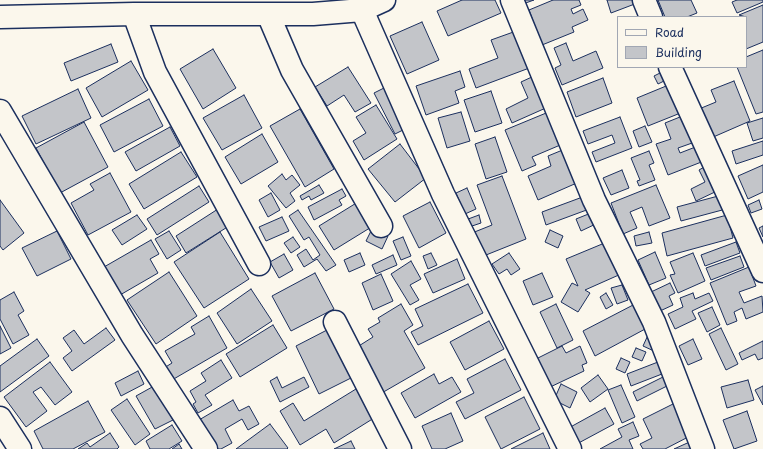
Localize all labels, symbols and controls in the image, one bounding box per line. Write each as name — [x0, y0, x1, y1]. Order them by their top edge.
legend — [617, 16, 747, 68]
text: Road — [655, 23, 684, 41]
text: Building — [655, 43, 702, 61]

